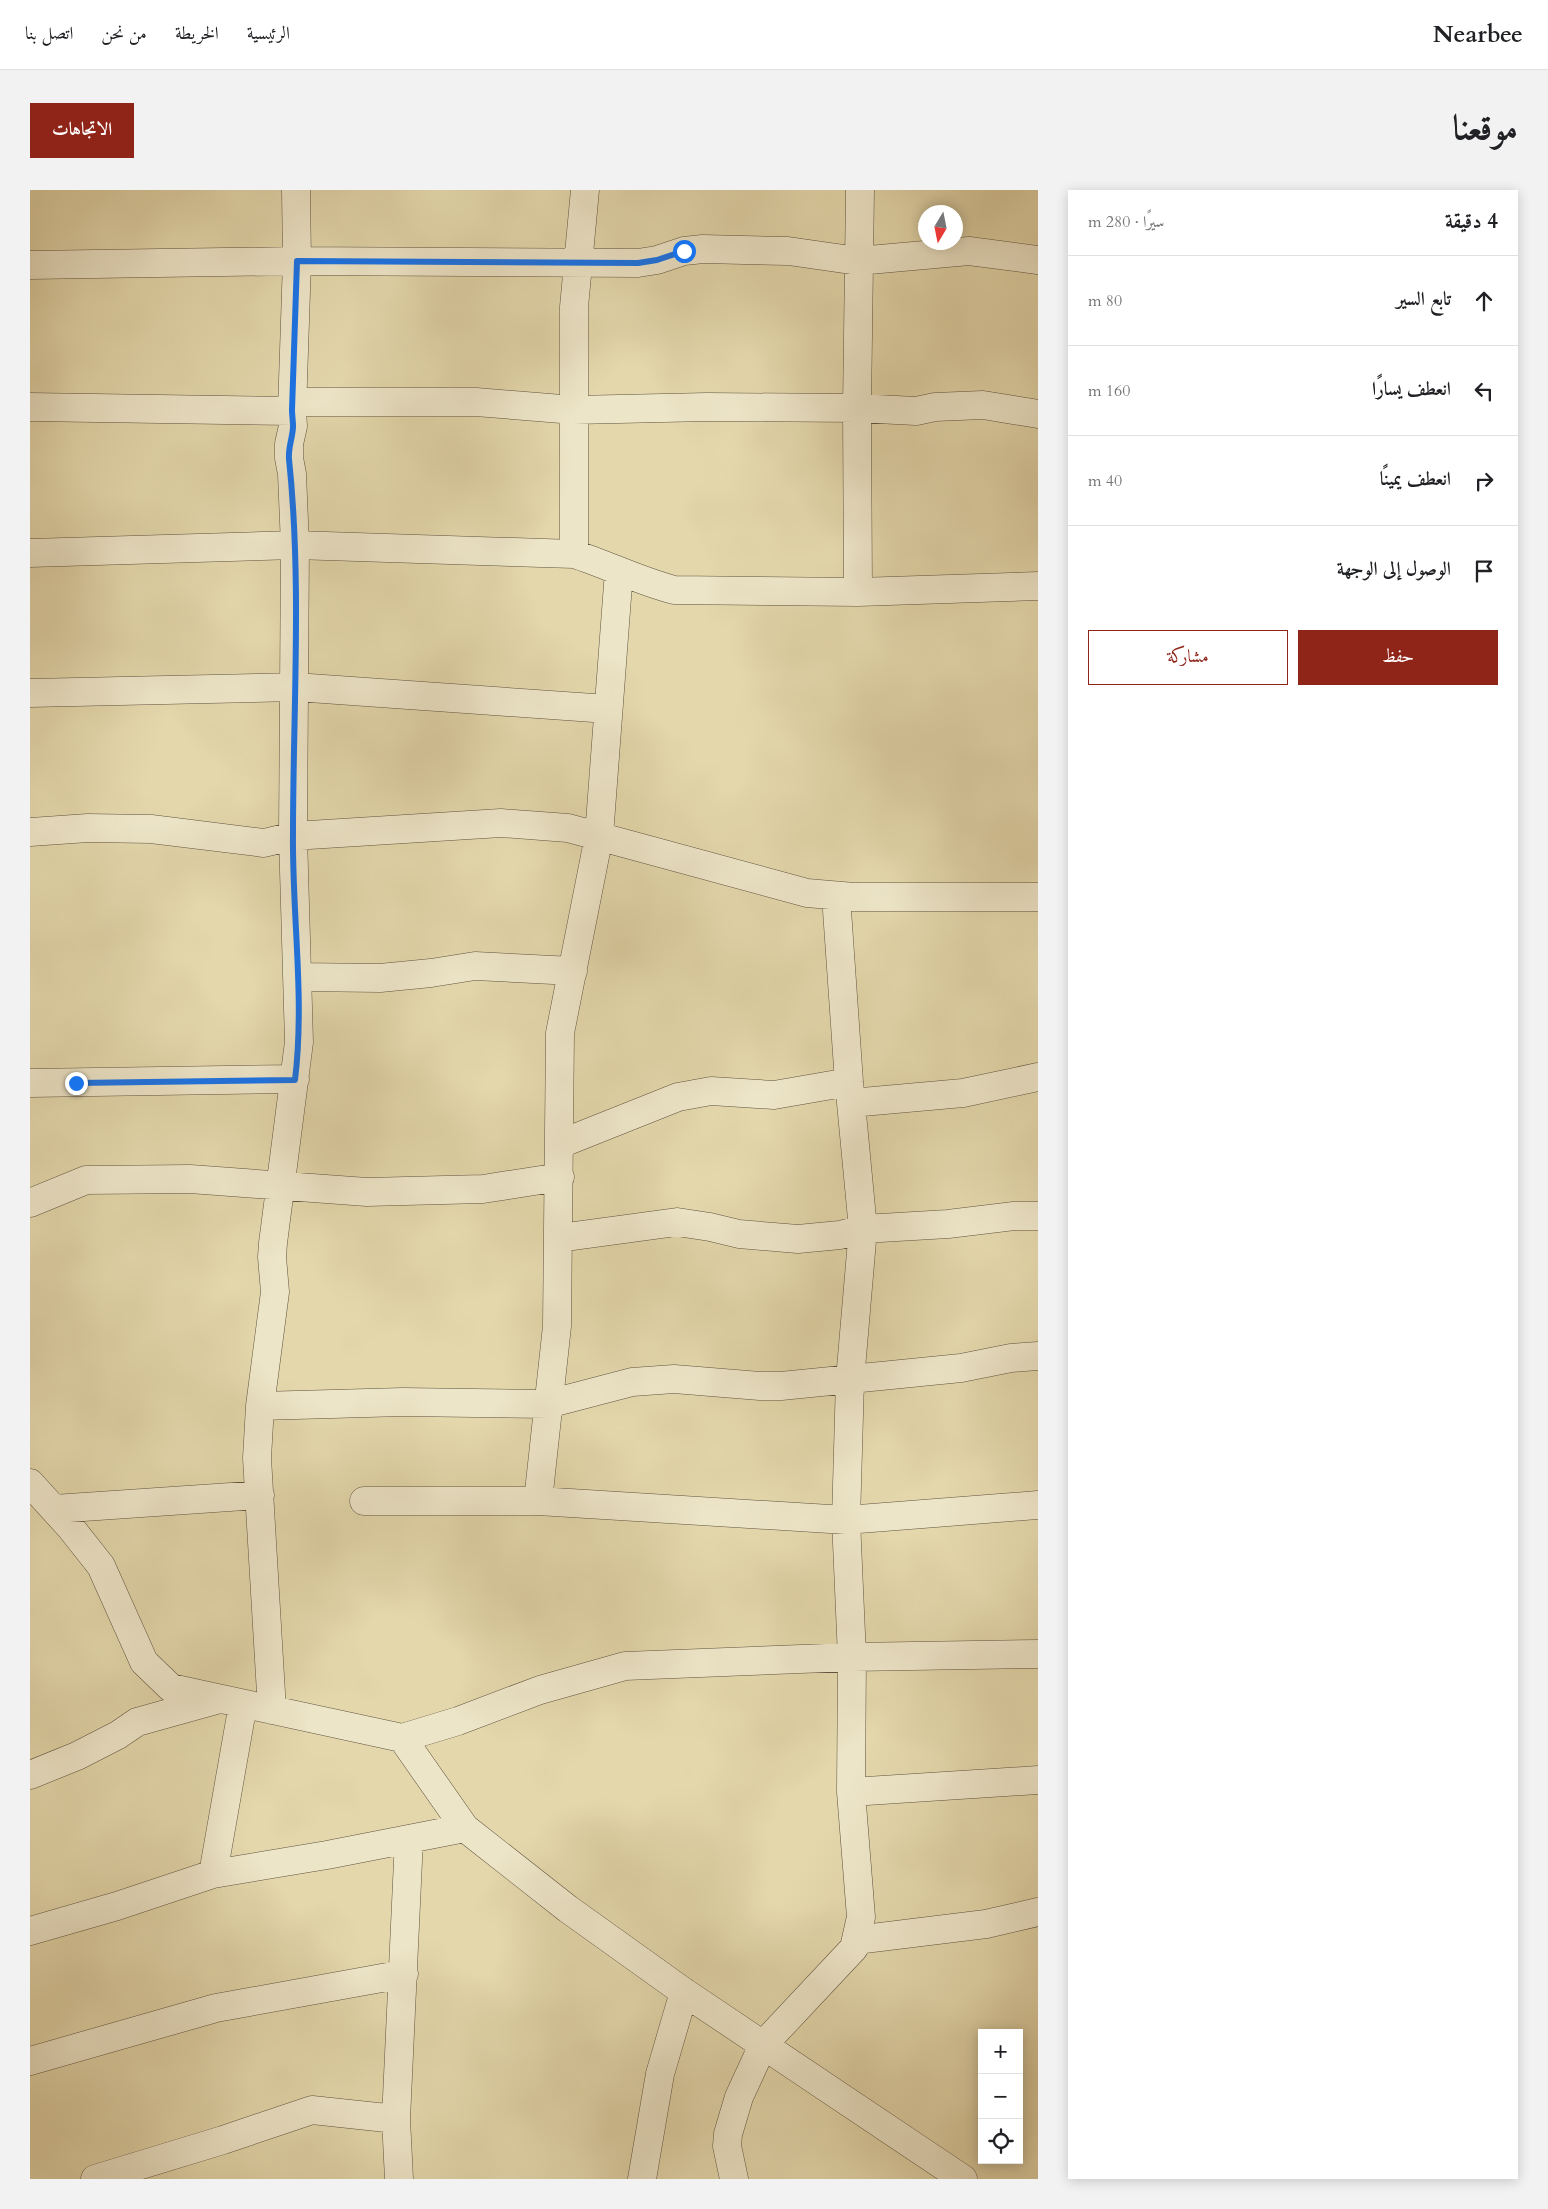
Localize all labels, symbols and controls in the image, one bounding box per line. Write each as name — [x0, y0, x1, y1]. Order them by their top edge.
text: Nearbee — [1433, 18, 1523, 51]
text: اتصل بنا — [25, 21, 73, 46]
text: من نحن — [101, 21, 147, 46]
text: الخريطة — [175, 21, 219, 46]
text: الرئيسية — [247, 21, 290, 46]
button: الاتجاهات — [30, 103, 134, 158]
text: موقعنا — [1453, 104, 1518, 152]
north arrow — [918, 205, 963, 250]
text: 4 دقيقة — [1445, 207, 1498, 236]
text: سيرًا · 280 m — [1088, 211, 1164, 233]
route start — [673, 240, 696, 263]
text: تابع السير — [1396, 286, 1451, 312]
icon: ahead — [1470, 287, 1498, 315]
text: 80 m — [1088, 290, 1122, 312]
text: انعطف يسارًا — [1372, 376, 1451, 402]
icon: left — [1470, 377, 1498, 405]
text: 160 m — [1088, 380, 1130, 402]
text: انعطف يمينًا — [1380, 466, 1451, 492]
icon: right — [1470, 467, 1498, 495]
text: 40 m — [1088, 470, 1122, 492]
text: الوصول إلى الوجهة — [1337, 556, 1451, 582]
icon: arrive — [1470, 557, 1498, 585]
button: مشاركة — [1088, 630, 1288, 685]
button: حفظ — [1298, 630, 1498, 685]
route end — [65, 1072, 88, 1095]
map controls — [978, 2029, 1023, 2164]
button: + — [978, 2029, 1023, 2074]
button: − — [978, 2074, 1023, 2119]
button: locate — [978, 2119, 1023, 2164]

